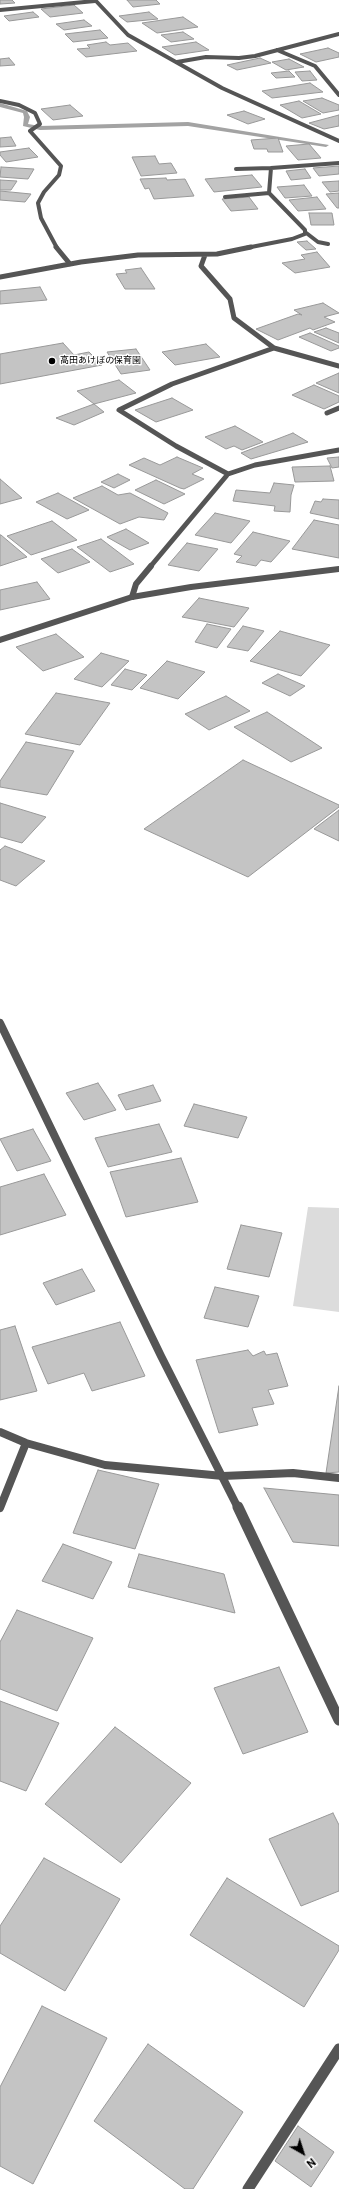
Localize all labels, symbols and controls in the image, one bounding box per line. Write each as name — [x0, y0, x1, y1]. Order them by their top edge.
marker: 高田あけぼの保育園 — [47, 356, 57, 366]
place label: 高田あけぼの保育園 — [60, 356, 141, 366]
north arrow — [283, 2133, 323, 2173]
text: N — [304, 2155, 318, 2170]

